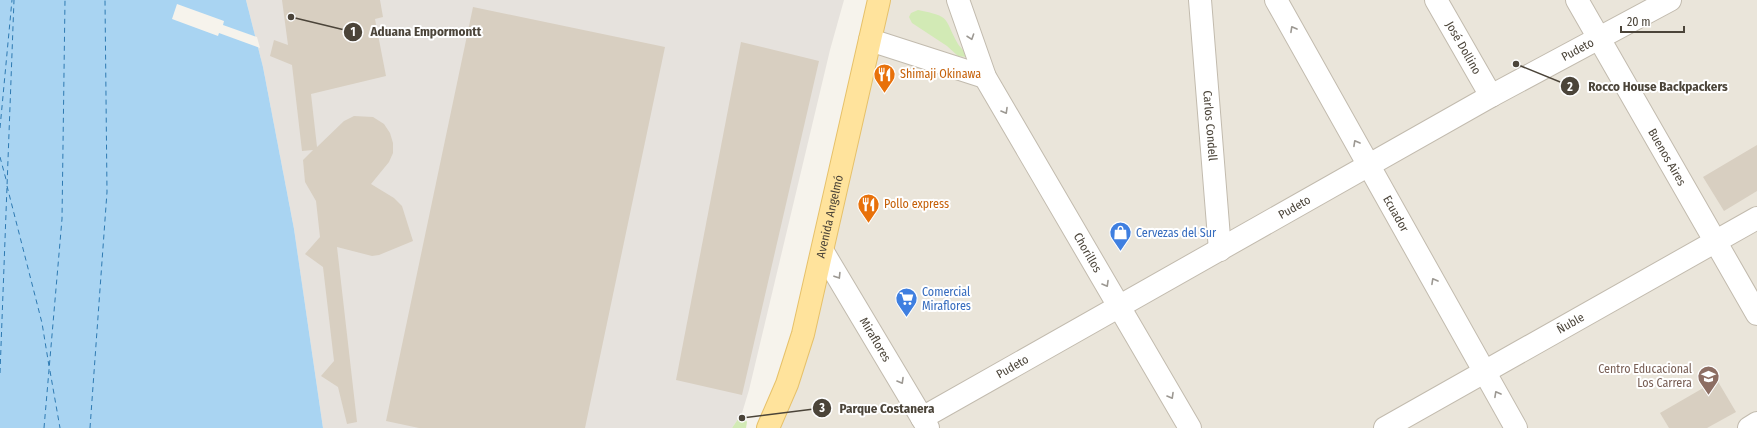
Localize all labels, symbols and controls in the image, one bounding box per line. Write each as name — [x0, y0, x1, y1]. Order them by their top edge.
scale bar — [1621, 8, 1684, 34]
text: 20 m — [1627, 15, 1651, 29]
callout: Aduana Empormontt — [343, 19, 489, 44]
street label: José Dollino — [1443, 19, 1484, 77]
text: Aduana Empormontt — [370, 24, 482, 39]
text: 1 — [350, 25, 356, 39]
one-way arrow — [1290, 26, 1297, 34]
one-way arrow — [967, 33, 975, 40]
street label: Pudeto — [1559, 35, 1596, 64]
restaurant icon: Shimaji Okinawa — [871, 61, 897, 94]
place label: Shimaji Okinawa — [900, 67, 981, 81]
callout: Rocco House Backpackers — [1560, 74, 1736, 99]
text: Rocco House Backpackers — [1588, 79, 1728, 94]
text: 2 — [1566, 80, 1573, 94]
street label: Carlos Condell — [1200, 90, 1220, 161]
one-way arrow — [1001, 107, 1008, 114]
street label: Buenos Aires — [1645, 126, 1689, 188]
one-way arrow — [1354, 140, 1361, 147]
street label: Avenida Angelmó — [814, 174, 846, 259]
restaurant icon: Pollo express — [855, 191, 881, 224]
street label: Pudeto — [1276, 193, 1313, 222]
street label: Ecuador — [1380, 193, 1412, 235]
place label: Pollo express — [884, 197, 949, 211]
shop icon: Cervezas del Sur — [1108, 220, 1134, 253]
place label: Cervezas del Sur — [1136, 226, 1217, 240]
street label: Chorillos — [1071, 230, 1105, 275]
one-way arrow — [833, 272, 840, 279]
one-way arrow — [1431, 277, 1438, 285]
one-way arrow — [1101, 280, 1108, 287]
place label: Comercial Miraflores — [922, 285, 971, 313]
supermarket icon: Comercial Miraflores — [894, 286, 920, 319]
street label: Ñuble — [1554, 310, 1587, 337]
street label: Miraflores — [857, 315, 894, 364]
street label: Pudeto — [994, 352, 1031, 381]
place label: Centro Educacional Los Carrera — [1598, 362, 1692, 390]
school or university icon: Centro Educacional Los Carrera — [1695, 363, 1721, 396]
one-way arrow — [896, 377, 903, 384]
one-way arrow — [1495, 391, 1502, 398]
one-way arrow — [1167, 392, 1174, 399]
callout: Parque Costanera — [812, 396, 942, 421]
text: 3 — [818, 401, 825, 415]
text: Parque Costanera — [840, 401, 935, 416]

